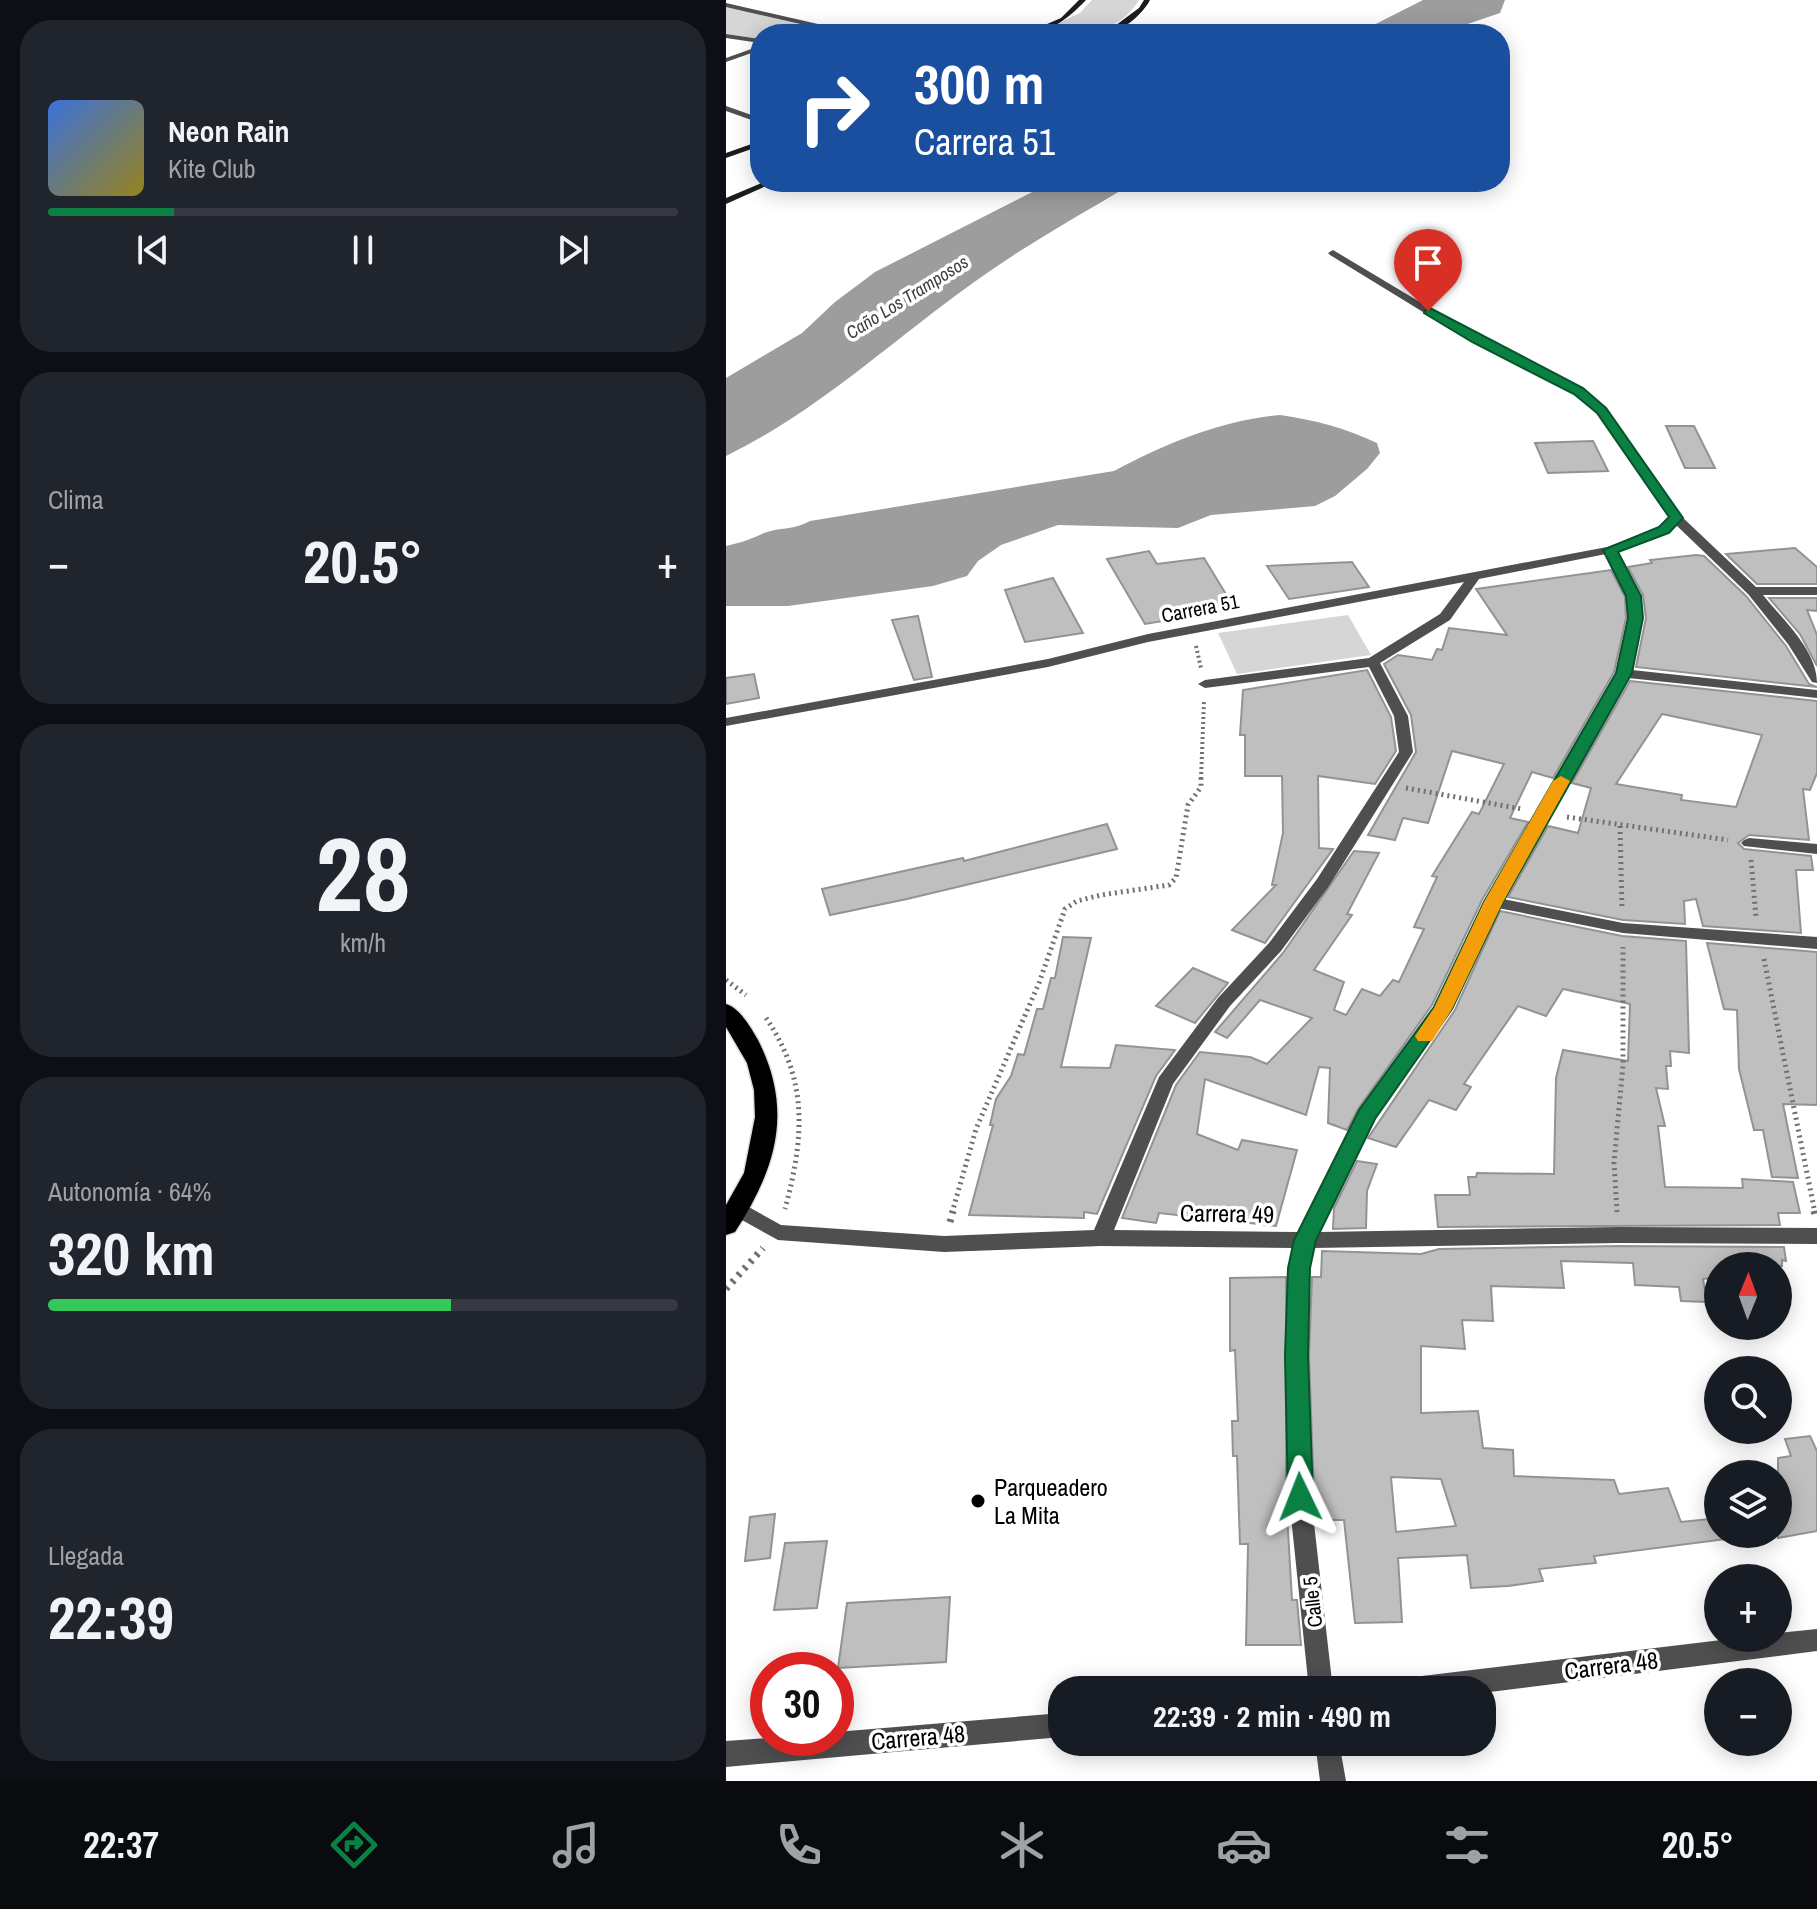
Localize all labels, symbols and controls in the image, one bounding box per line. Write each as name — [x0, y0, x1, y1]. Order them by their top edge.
text: 300 m — [914, 46, 1044, 121]
icon: right — [782, 56, 886, 160]
text: Neon Rain — [168, 111, 290, 151]
text: Carrera 51 — [914, 118, 1055, 166]
text: Kite Club — [168, 151, 256, 186]
icon: previous — [131, 228, 175, 272]
icon: pause — [341, 228, 385, 272]
icon: next — [551, 228, 595, 272]
pin — [1394, 229, 1462, 311]
icon: arrive — [1406, 241, 1450, 285]
water label: Caño Los Tramposos — [841, 249, 973, 345]
text: Clima — [48, 482, 104, 517]
text: 20.5° — [303, 521, 423, 602]
text: − — [48, 532, 69, 592]
text: + — [657, 532, 678, 592]
street label: Carrera 51 — [1159, 587, 1241, 629]
text: 28 — [316, 803, 410, 943]
text: km/h — [340, 925, 386, 960]
text: Autonomía · 64% — [48, 1174, 212, 1209]
street label: Carrera 49 — [1180, 1196, 1274, 1230]
text: 320 km — [48, 1213, 215, 1294]
north arrow — [1704, 1252, 1792, 1340]
map controls — [1704, 1252, 1792, 1756]
button: search — [1704, 1356, 1792, 1444]
position arrow — [1258, 1455, 1342, 1539]
button: layers — [1704, 1460, 1792, 1548]
place label: Parqueadero La Mita — [994, 1471, 1108, 1531]
marker: Parqueadero La Mita — [969, 1492, 987, 1510]
text: Llegada — [48, 1538, 124, 1573]
button: + — [1704, 1564, 1792, 1652]
street label: Calle 5 — [1296, 1575, 1328, 1629]
text: 22:39 — [48, 1577, 174, 1658]
street label: Carrera 48 — [1562, 1643, 1660, 1687]
speed limit sign: 30 — [750, 1652, 854, 1756]
button: − — [1704, 1668, 1792, 1756]
text: 22:39 · 2 min · 490 m — [1153, 1696, 1391, 1736]
street label: Carrera 48 — [870, 1717, 966, 1757]
icon: directions — [326, 1817, 382, 1873]
icon: music — [548, 1817, 604, 1873]
icon: phone — [771, 1817, 827, 1873]
icon: climate — [994, 1817, 1050, 1873]
icon: car — [1216, 1817, 1272, 1873]
icon: filters — [1439, 1817, 1495, 1873]
text: 22:37 — [83, 1821, 159, 1869]
text: 20.5° — [1662, 1821, 1734, 1869]

